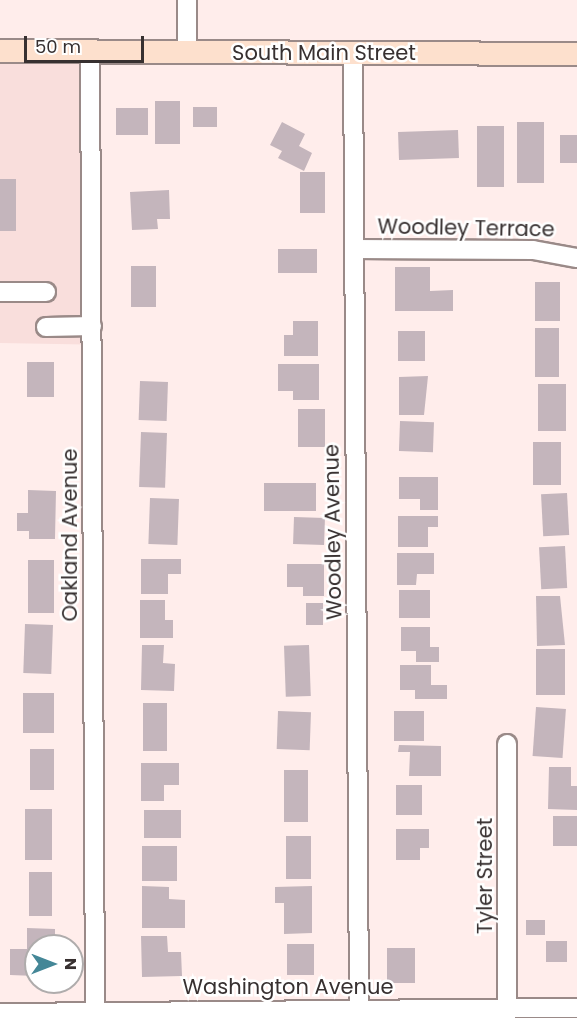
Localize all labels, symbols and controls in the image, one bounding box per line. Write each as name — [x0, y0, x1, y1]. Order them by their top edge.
scale bar — [27, 24, 147, 62]
text: 50 m — [35, 34, 81, 59]
street label: South Main Street — [232, 40, 416, 66]
street label: Woodley Terrace — [377, 214, 555, 242]
street label: Woodley Avenue — [319, 444, 347, 620]
street label: Oakland Avenue — [57, 449, 83, 621]
street label: Tyler Street — [472, 818, 498, 934]
north arrow — [24, 934, 84, 994]
text: N — [59, 958, 82, 970]
street label: Washington Avenue — [183, 974, 393, 1000]

